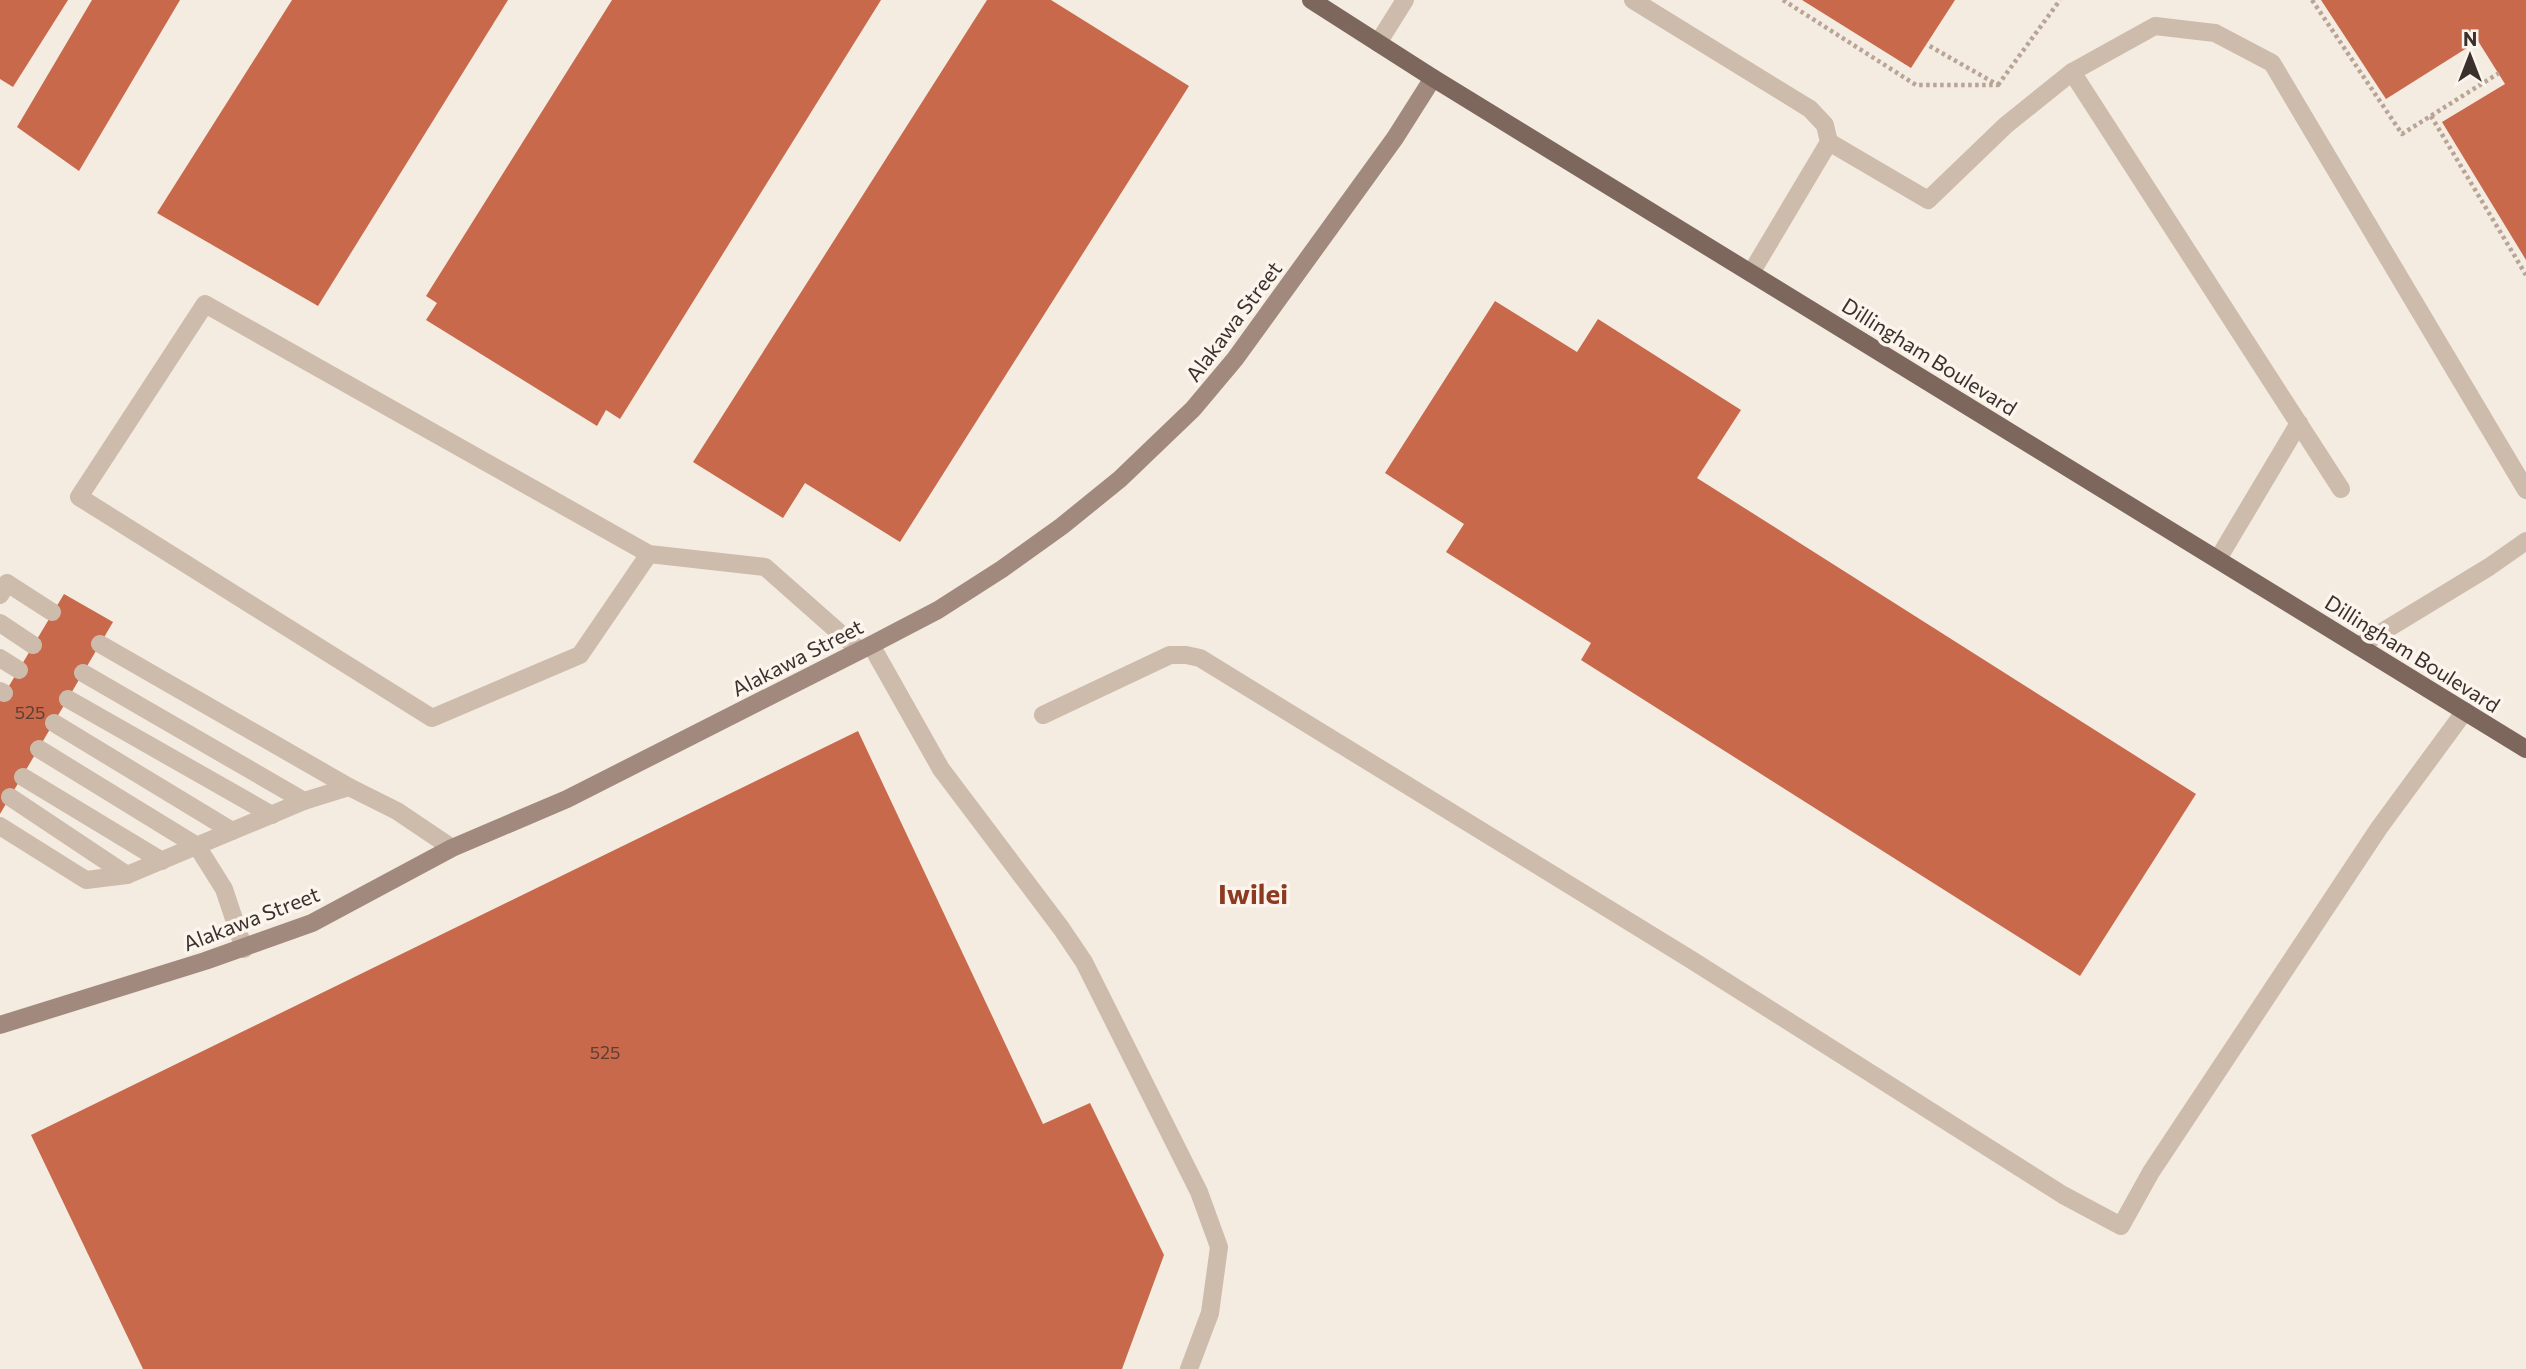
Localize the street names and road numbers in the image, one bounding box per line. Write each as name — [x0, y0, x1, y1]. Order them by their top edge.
street label: Alakawa Street — [1180, 256, 1286, 386]
street label: Dillingham Boulevard — [1838, 292, 2022, 420]
street label: Dillingham Boulevard — [2321, 589, 2505, 717]
street label: Alakawa Street — [727, 613, 867, 701]
street label: Alakawa Street — [179, 881, 323, 955]

